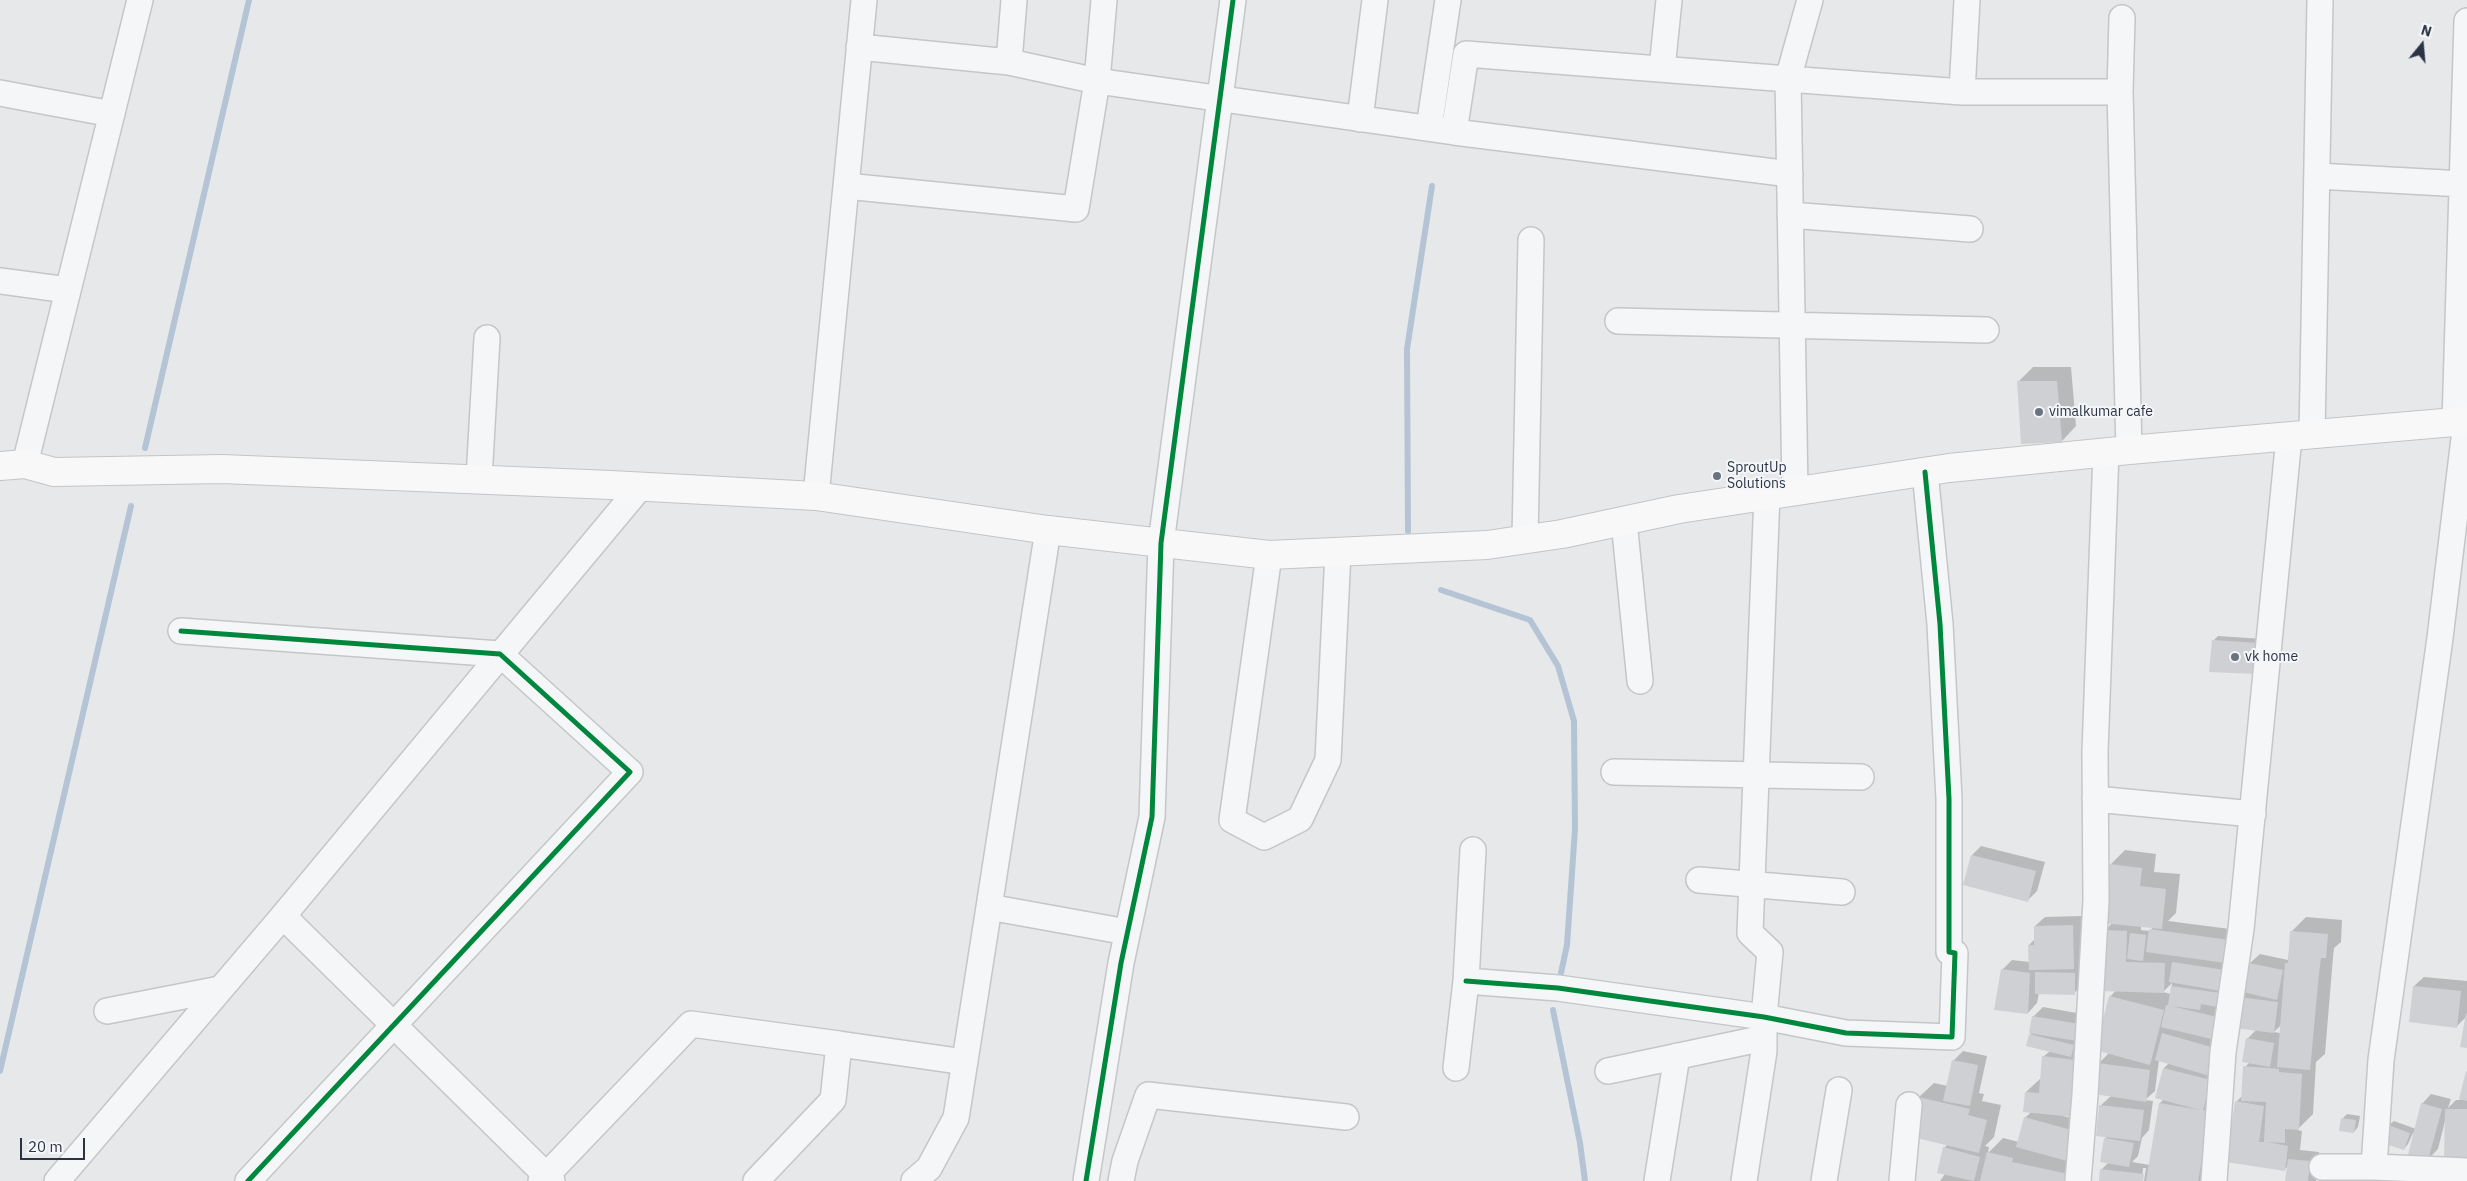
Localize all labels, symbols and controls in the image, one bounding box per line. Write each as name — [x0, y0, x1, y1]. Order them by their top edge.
north arrow — [2397, 20, 2447, 70]
text: N — [2419, 21, 2434, 41]
place label: vimalkumar cafe — [2049, 404, 2153, 420]
marker: vimalkumar cafe — [2033, 406, 2045, 418]
place label: SproutUp Solutions — [1727, 460, 1787, 492]
marker: SproutUp Solutions — [1711, 470, 1723, 482]
place label: vk home — [2245, 649, 2298, 665]
marker: vk home — [2229, 651, 2241, 663]
scale bar — [22, 1128, 88, 1160]
text: 20 m — [28, 1137, 63, 1156]

